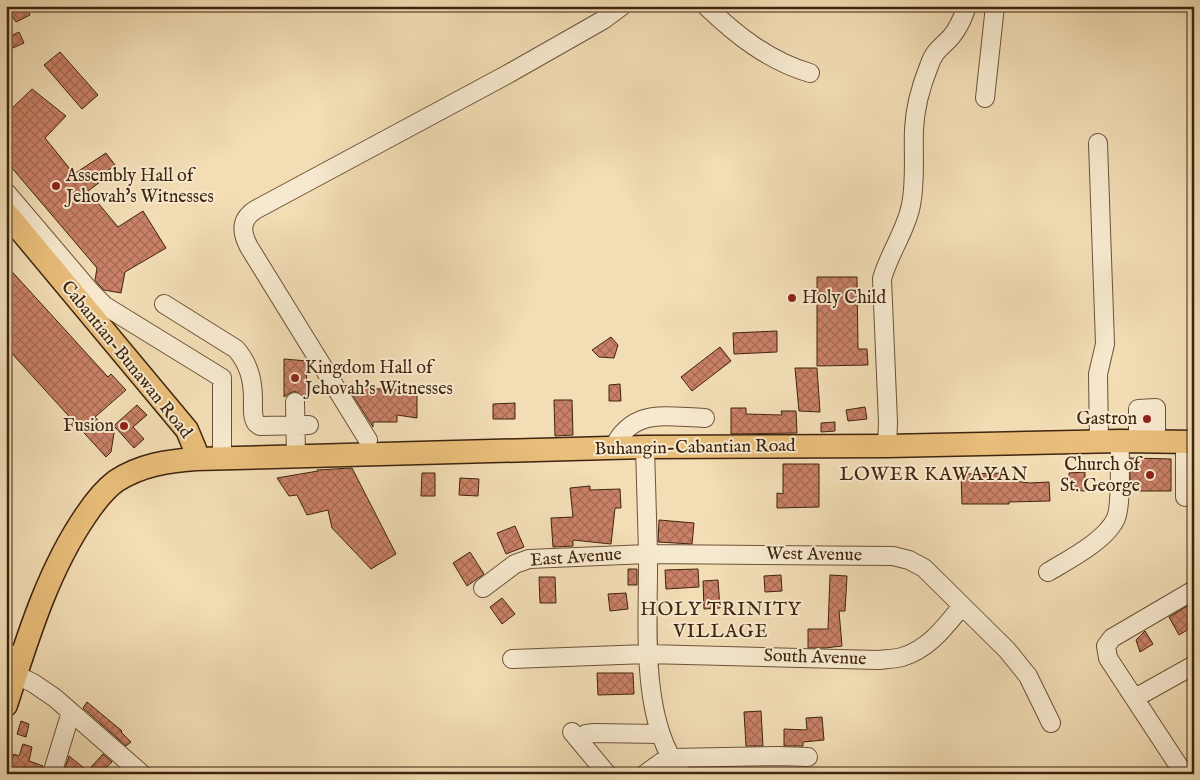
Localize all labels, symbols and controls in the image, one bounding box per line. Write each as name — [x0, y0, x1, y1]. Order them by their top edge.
place label: Assembly Hall of Jehovah's Witnesses — [64, 165, 214, 209]
marker: Assembly Hall of Jehovah's Witnesses — [50, 180, 62, 192]
street label: Cabantian-Bunawan Road — [55, 276, 197, 444]
place label: Holy Child — [802, 287, 886, 310]
marker: Holy Child — [786, 292, 798, 304]
place label: Kingdom Hall of Jehovah's Witnesses — [303, 357, 453, 401]
marker: Kingdom Hall of Jehovah's Witnesses — [289, 372, 301, 384]
place label: Gastron — [1077, 408, 1137, 431]
marker: Gastron — [1141, 413, 1153, 425]
place label: Fusion — [63, 415, 114, 438]
marker: Fusion — [118, 420, 130, 432]
street label: Buhangin-Cabantian Road — [594, 435, 796, 461]
place label: Church of St. George — [1060, 454, 1143, 498]
district label: LOWER KAWAYAN — [839, 463, 1029, 487]
marker: Church of St. George — [1144, 469, 1156, 481]
street label: East Avenue — [529, 543, 623, 573]
street label: West Avenue — [766, 543, 862, 567]
district label: HOLY TRINITY VILLAGE — [640, 598, 802, 644]
street label: South Avenue — [763, 645, 867, 671]

